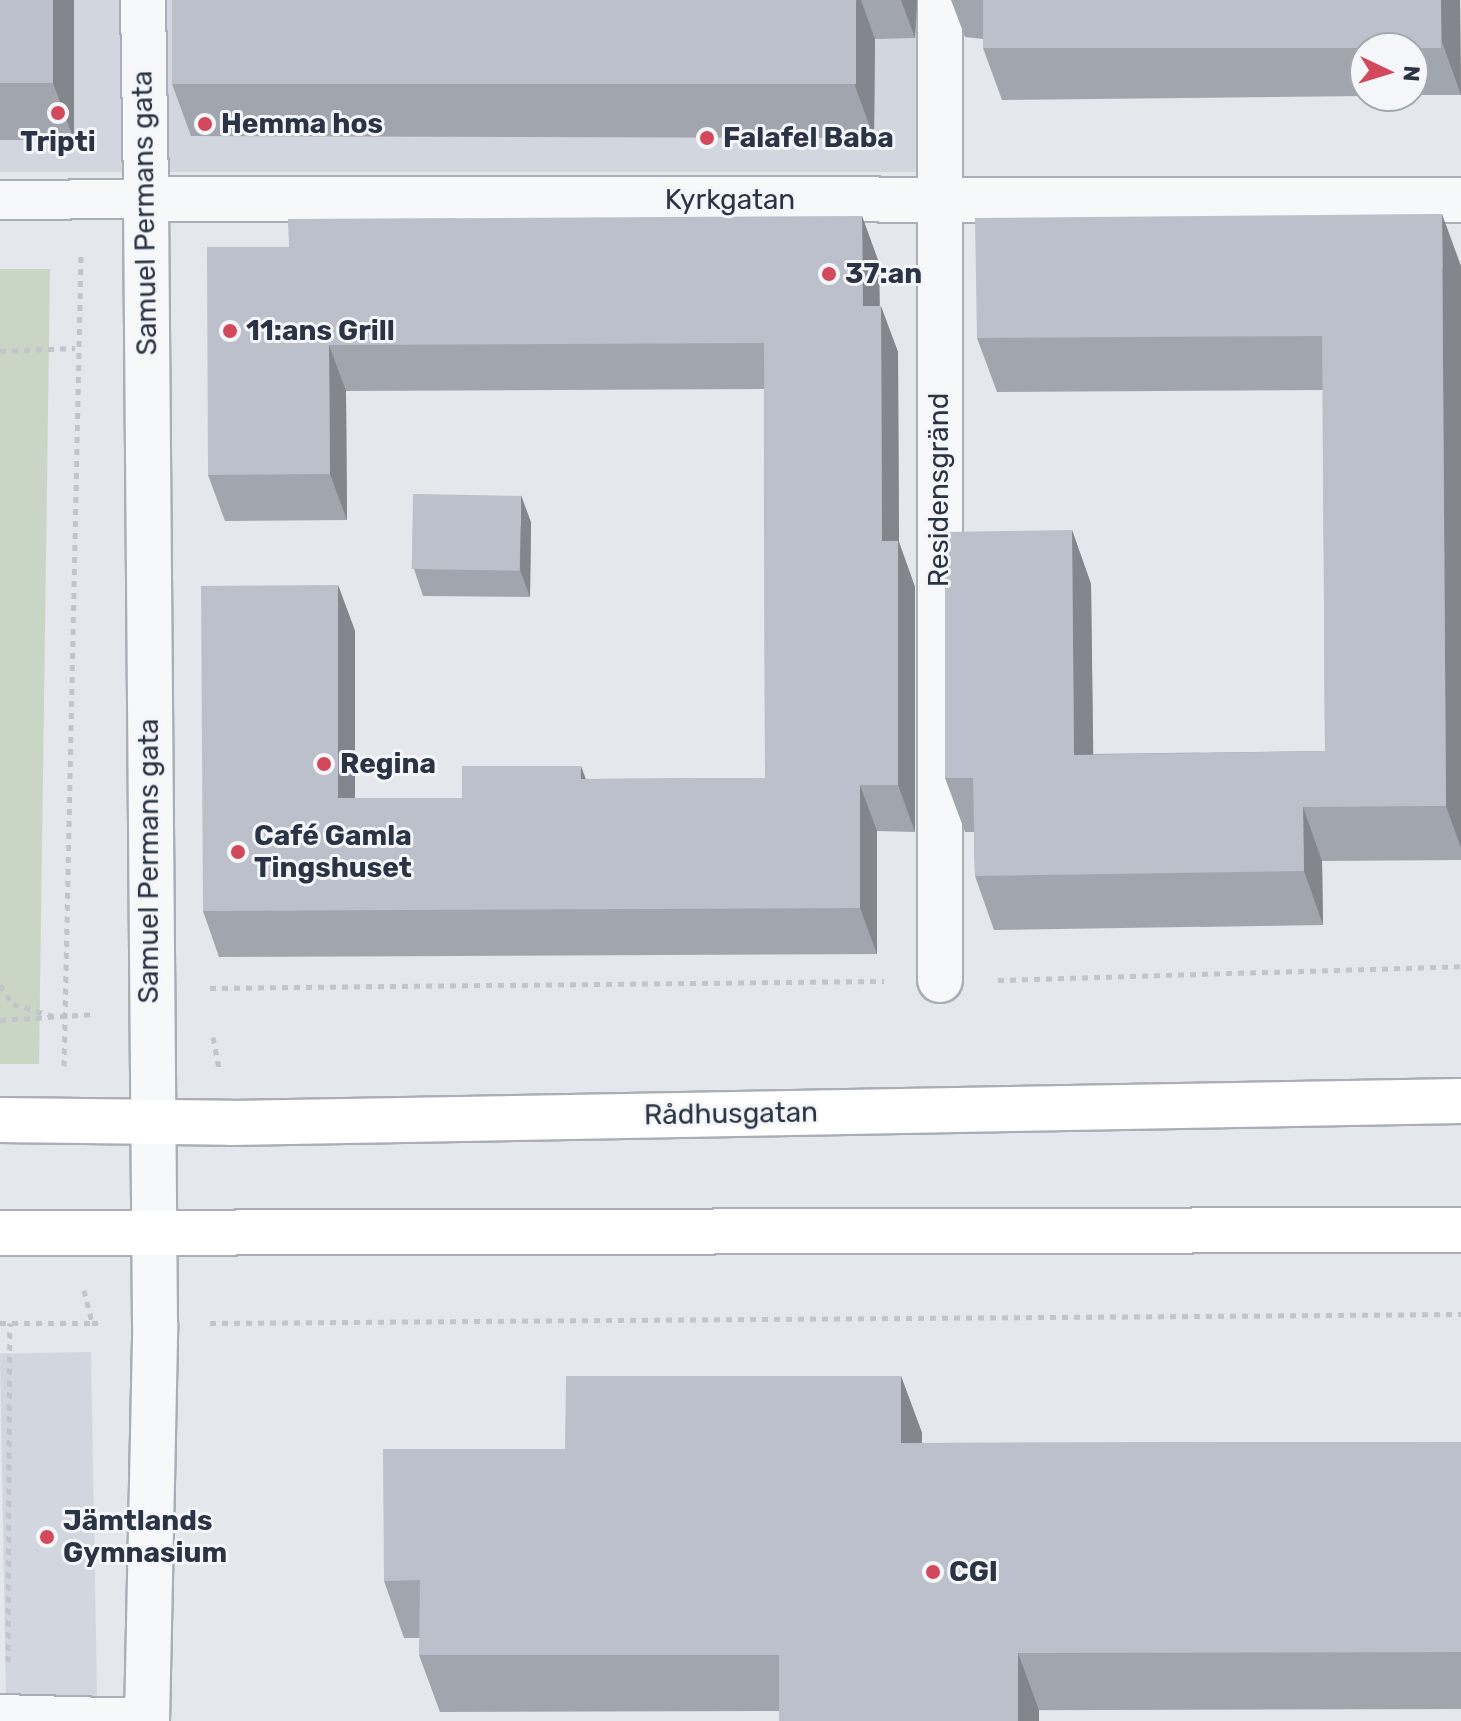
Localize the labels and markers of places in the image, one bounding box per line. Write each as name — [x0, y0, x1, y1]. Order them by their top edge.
marker: Tripti — [49, 104, 67, 122]
place label: Hemma hos — [221, 107, 383, 141]
marker: Hemma hos — [196, 115, 214, 133]
place label: Falafel Baba — [723, 121, 894, 155]
place label: Tripti — [20, 125, 96, 159]
marker: Falafel Baba — [698, 129, 716, 147]
place label: 37:an — [845, 257, 922, 291]
marker: 37:an — [820, 265, 838, 283]
place label: 11:ans Grill — [246, 314, 395, 348]
marker: 11:ans Grill — [221, 322, 239, 340]
place label: Regina — [340, 747, 436, 781]
marker: Regina — [315, 755, 333, 773]
place label: Café Gamla Tingshuset — [254, 819, 412, 885]
marker: Café Gamla Tingshuset — [229, 843, 247, 861]
place label: Jämtlands Gymnasium — [63, 1504, 227, 1570]
marker: Jämtlands Gymnasium — [38, 1528, 56, 1546]
place label: CGI — [949, 1555, 998, 1589]
marker: CGI — [924, 1563, 942, 1581]

